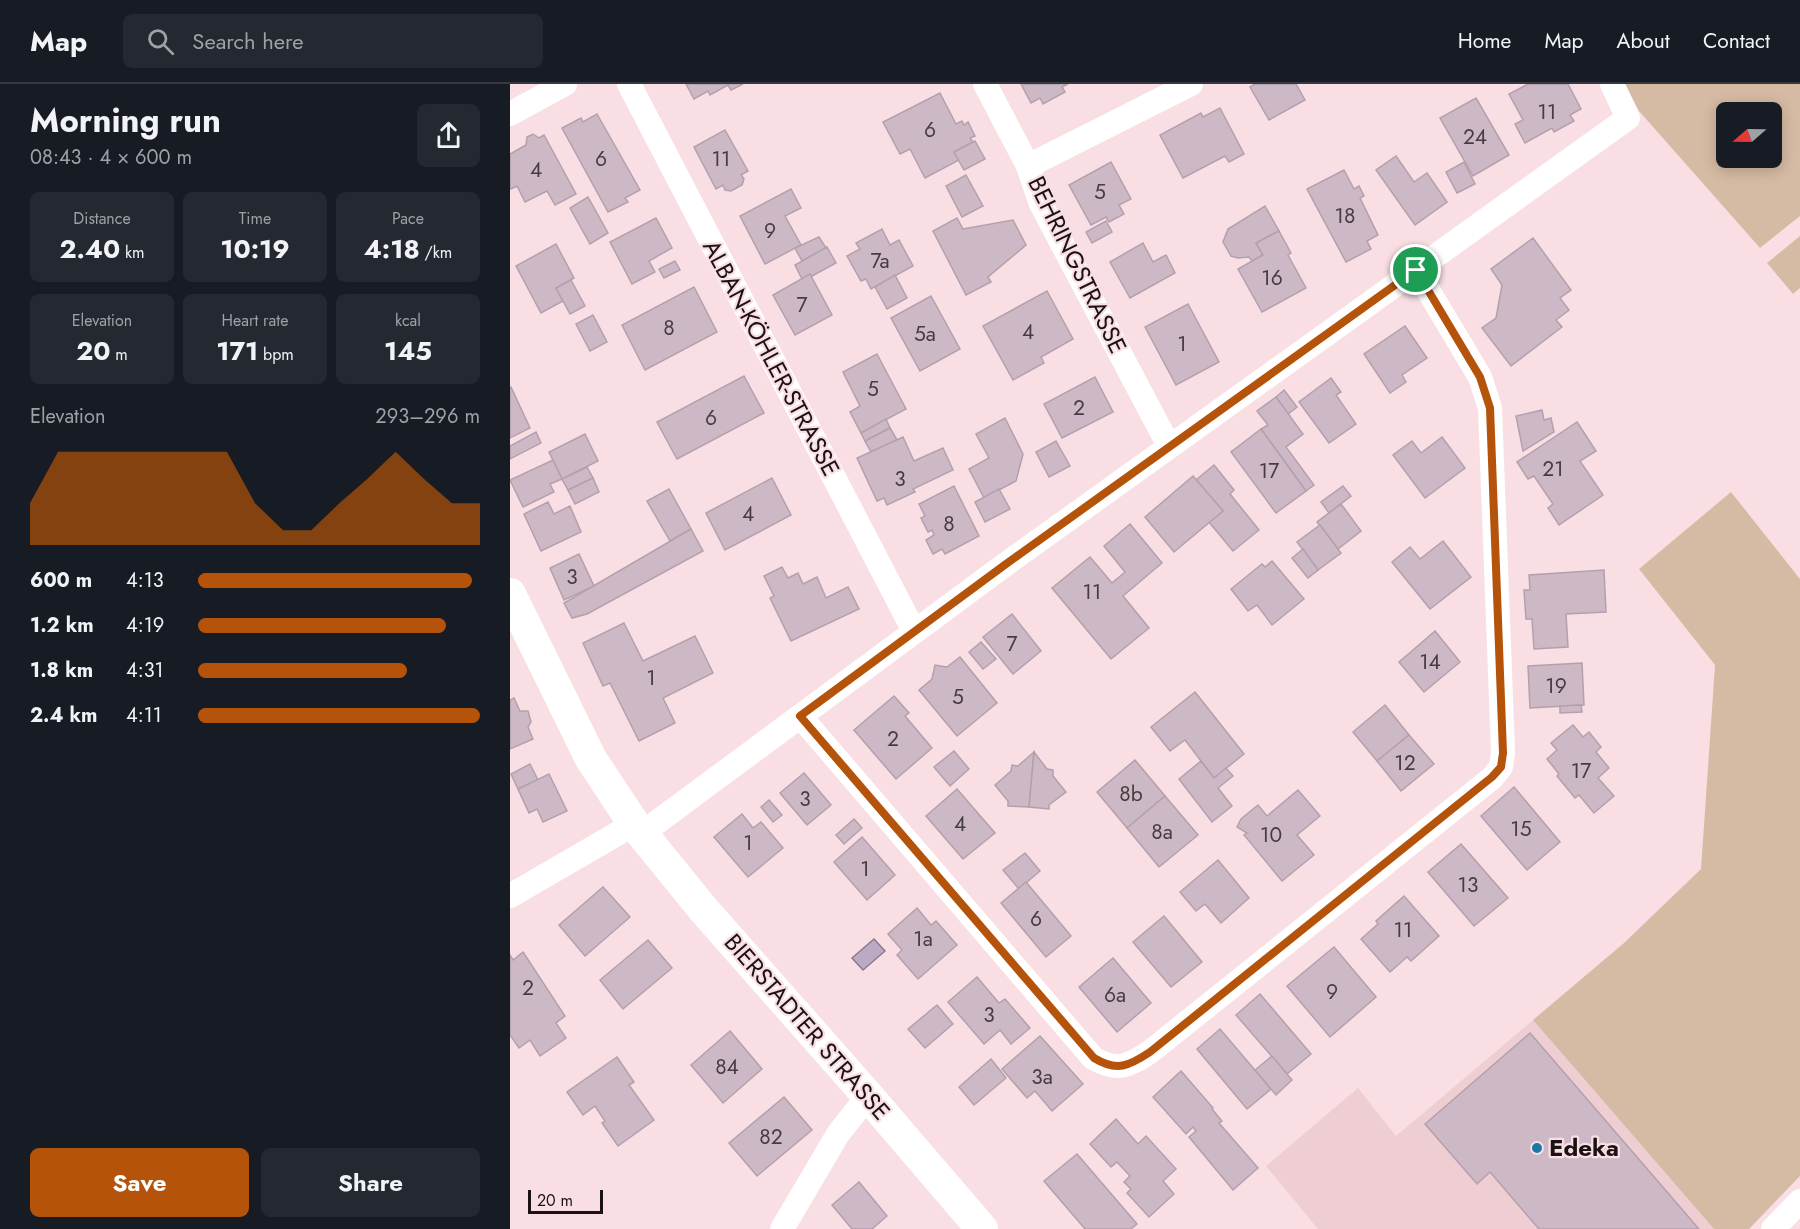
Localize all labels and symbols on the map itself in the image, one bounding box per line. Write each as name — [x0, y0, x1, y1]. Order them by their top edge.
house number: 11 — [1538, 97, 1556, 127]
north arrow — [1716, 102, 1782, 168]
house number: 6 — [924, 115, 936, 145]
house number: 24 — [1463, 122, 1487, 152]
house number: 6 — [595, 144, 607, 174]
house number: 11 — [712, 144, 730, 174]
house number: 4 — [530, 155, 542, 185]
street label: BEHRINGSTRASSE — [1019, 170, 1136, 359]
house number: 5 — [1094, 177, 1106, 207]
house number: 18 — [1335, 201, 1355, 231]
house number: 9 — [764, 216, 776, 246]
street label: ALBAN-KÖHLER-STRASSE — [694, 233, 849, 482]
pin — [1390, 244, 1441, 295]
house number: 7a — [870, 246, 890, 276]
house number: 16 — [1261, 263, 1283, 293]
house number: 7 — [796, 290, 808, 320]
house number: 8 — [663, 313, 675, 343]
house number: 4 — [1022, 317, 1034, 347]
house number: 5a — [914, 319, 936, 349]
house number: 1 — [1177, 329, 1187, 359]
house number: 5 — [867, 374, 879, 404]
house number: 2 — [1073, 393, 1085, 423]
house number: 6 — [705, 403, 717, 433]
house number: 21 — [1542, 454, 1564, 484]
house number: 17 — [1259, 456, 1279, 486]
house number: 3 — [894, 464, 906, 494]
house number: 4 — [742, 499, 754, 529]
house number: 8 — [943, 509, 955, 539]
house number: 3 — [566, 562, 578, 592]
house number: 11 — [1083, 577, 1101, 607]
house number: 7 — [1006, 629, 1018, 659]
house number: 14 — [1419, 647, 1441, 677]
house number: 1 — [646, 663, 656, 693]
house number: 19 — [1545, 671, 1567, 701]
house number: 5 — [952, 682, 964, 712]
house number: 2 — [887, 724, 899, 754]
house number: 12 — [1394, 748, 1416, 778]
house number: 17 — [1571, 756, 1591, 786]
house number: 8b — [1119, 779, 1143, 809]
house number: 3 — [799, 784, 811, 814]
house number: 4 — [954, 809, 966, 839]
house number: 15 — [1510, 814, 1532, 844]
house number: 8a — [1151, 817, 1173, 847]
house number: 10 — [1260, 820, 1282, 850]
house number: 1 — [743, 828, 753, 858]
house number: 1 — [860, 854, 870, 884]
house number: 13 — [1458, 870, 1478, 900]
house number: 6 — [1030, 904, 1042, 934]
house number: 11 — [1394, 915, 1412, 945]
house number: 1a — [913, 924, 933, 954]
street label: BIERSTADTER STRASSE — [716, 926, 898, 1128]
house number: 2 — [522, 973, 534, 1003]
house number: 9 — [1326, 977, 1338, 1007]
house number: 6a — [1104, 980, 1126, 1010]
house number: 3 — [983, 1000, 995, 1030]
house number: 84 — [715, 1052, 739, 1082]
house number: 3a — [1031, 1062, 1053, 1092]
house number: 82 — [759, 1122, 783, 1152]
place label: Edeka — [1549, 1130, 1619, 1165]
marker: Edeka — [1530, 1141, 1544, 1155]
scale bar — [528, 1187, 603, 1214]

